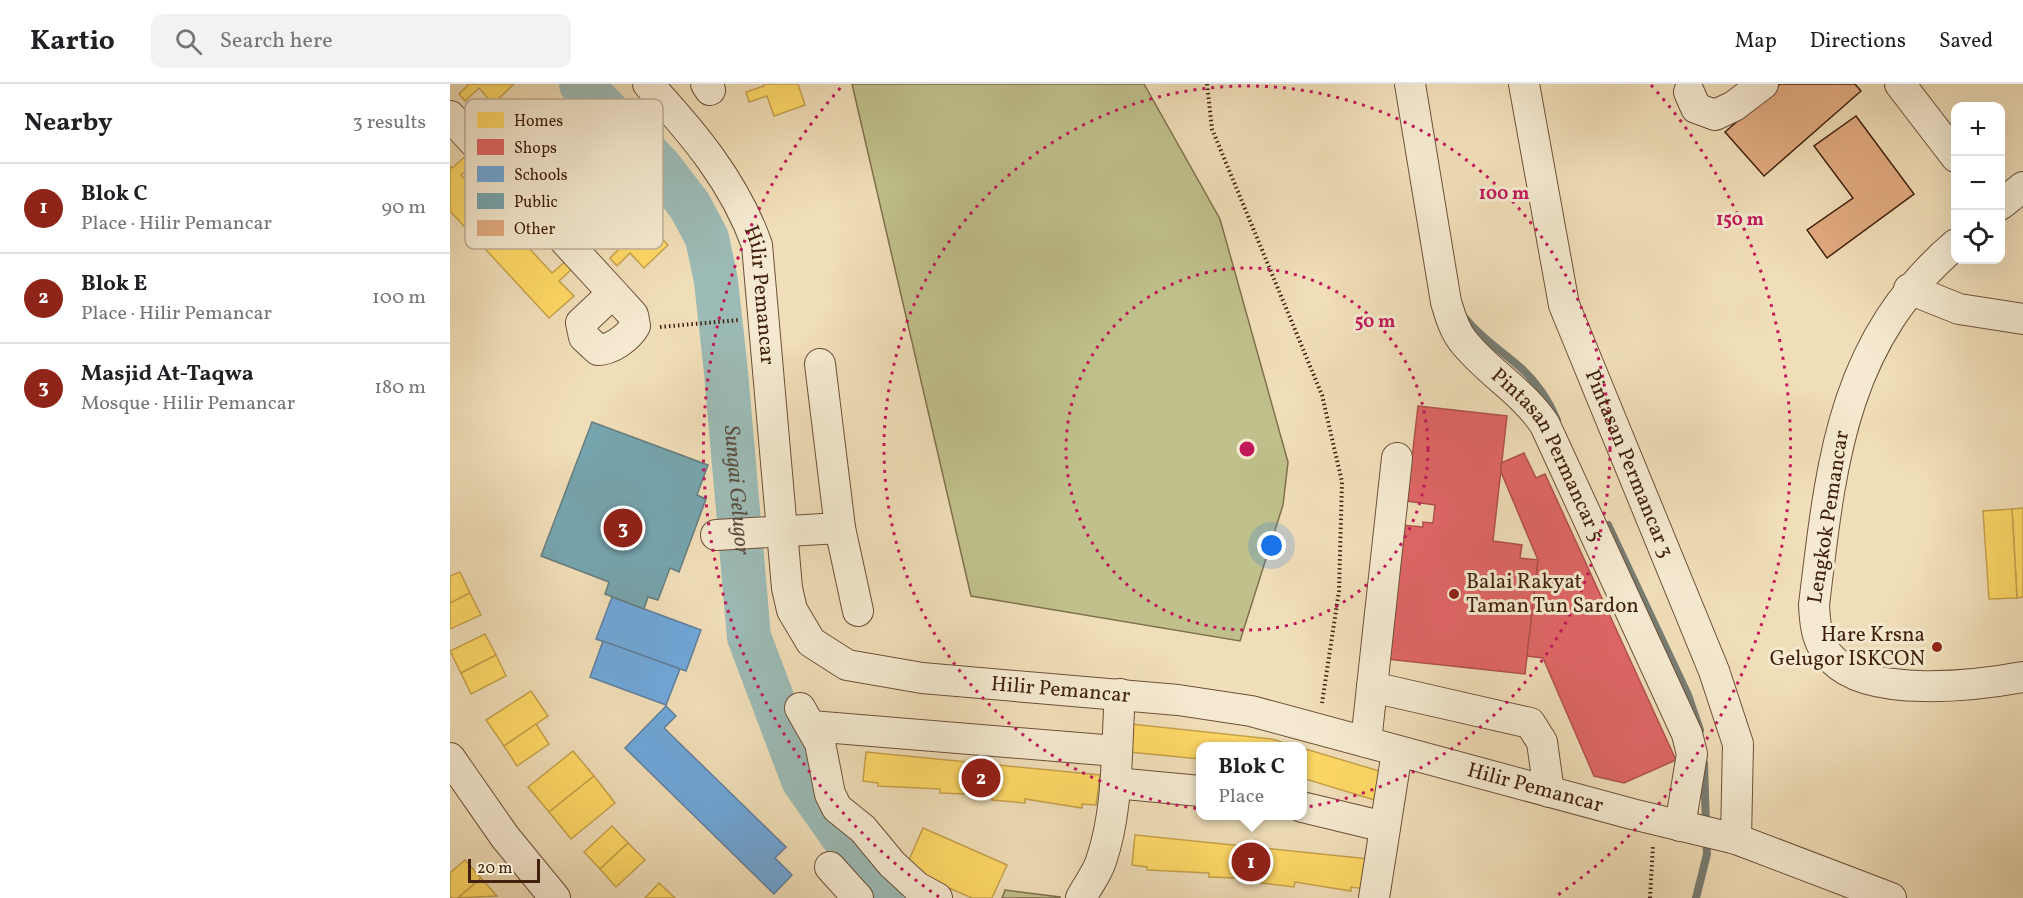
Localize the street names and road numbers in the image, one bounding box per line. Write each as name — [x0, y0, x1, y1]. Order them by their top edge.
street label: Hilir Pemancar — [736, 221, 782, 366]
street label: Pintasan Permancar 5 — [1484, 361, 1611, 546]
street label: Pintasan Permancar 3 — [1577, 365, 1681, 562]
street label: Lengkok Pemancar — [1801, 428, 1857, 606]
street label: Hilir Pemancar — [990, 669, 1132, 710]
street label: Hilir Pemancar — [1464, 756, 1607, 820]

